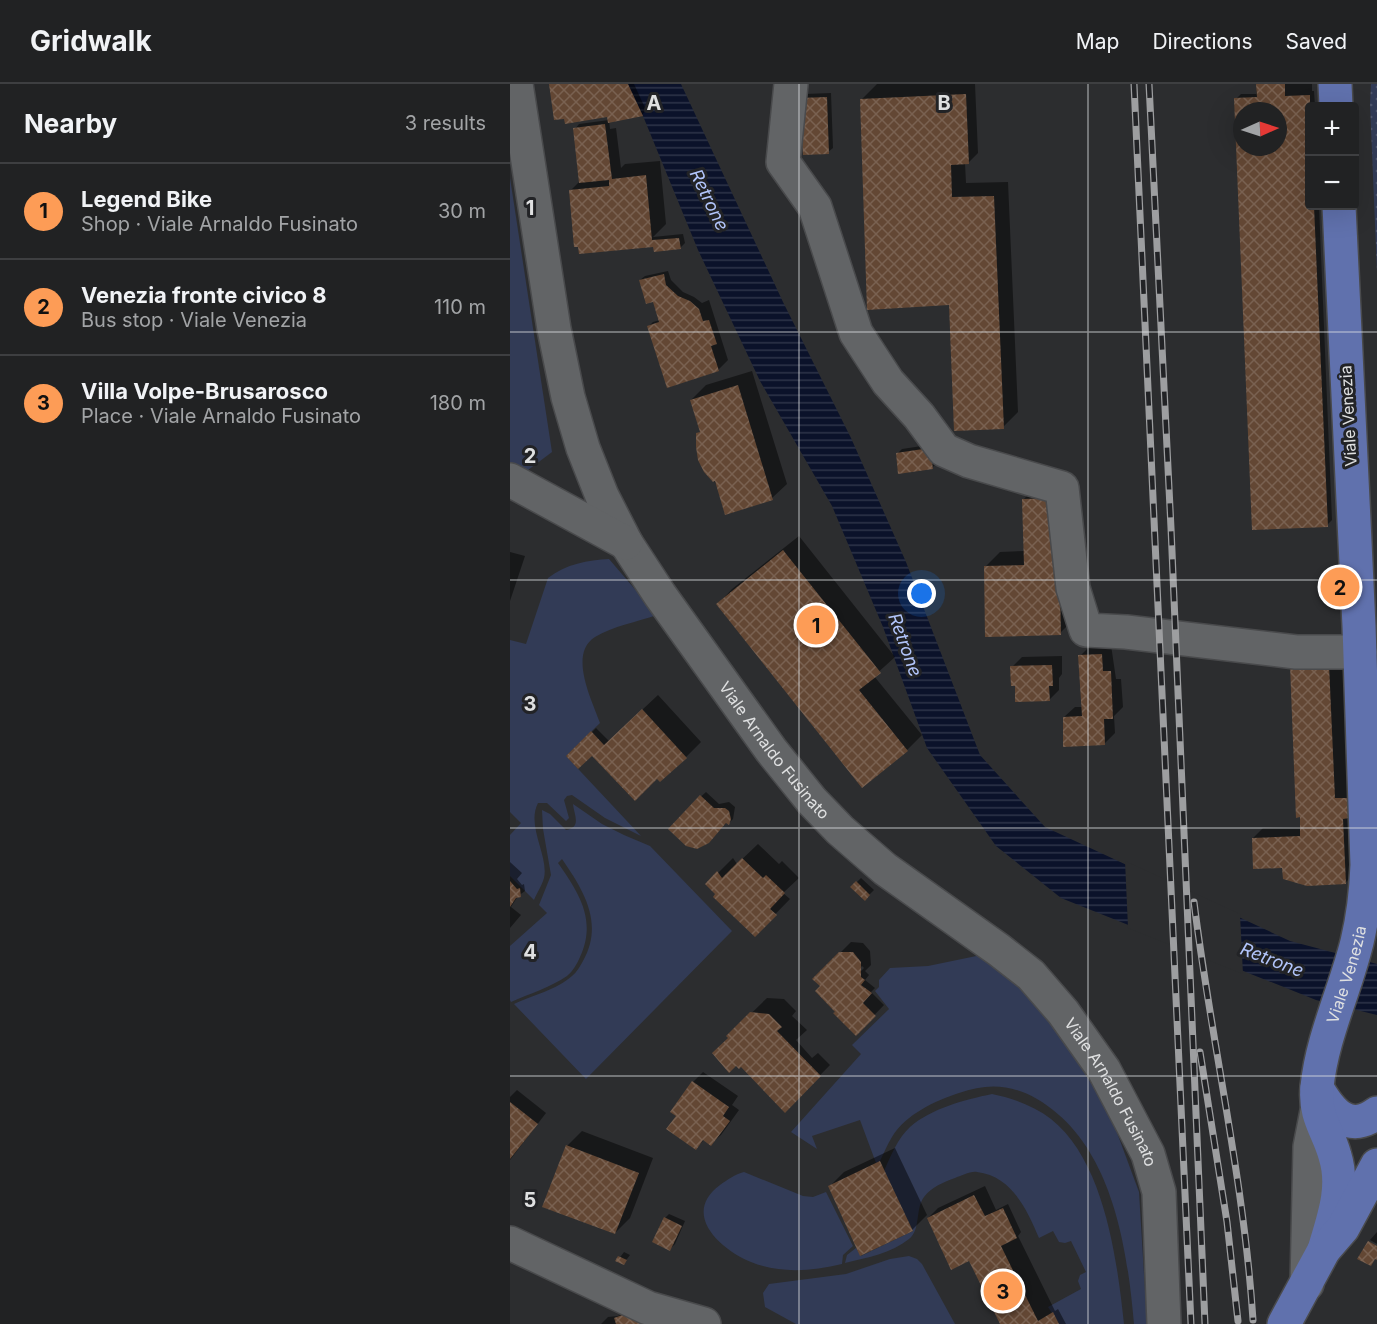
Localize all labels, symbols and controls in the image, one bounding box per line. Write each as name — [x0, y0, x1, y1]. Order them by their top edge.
text: Gridwalk — [30, 24, 152, 58]
text: Map — [1076, 29, 1119, 54]
text: Directions — [1152, 29, 1253, 54]
text: Saved — [1286, 29, 1347, 54]
text: A — [647, 91, 662, 115]
text: B — [937, 91, 951, 115]
north arrow — [1233, 102, 1287, 156]
map controls — [1305, 102, 1359, 210]
button: + — [1305, 102, 1359, 156]
text: Nearby — [24, 108, 117, 139]
text: 3 results — [405, 111, 486, 135]
button: − — [1305, 156, 1359, 210]
water label: Retrone — [686, 166, 733, 234]
text: Legend Bike — [81, 186, 212, 212]
text: 1 — [526, 196, 534, 220]
text: 1 — [39, 199, 48, 223]
text: 30 m — [438, 199, 486, 223]
text: Shop · Viale Arnaldo Fusinato — [81, 212, 358, 236]
text: Venezia fronte civico 8 — [81, 282, 327, 308]
text: 2 — [37, 295, 50, 319]
text: 110 m — [434, 295, 486, 319]
text: Bus stop · Viale Venezia — [81, 308, 307, 332]
street label: Viale Venezia — [1335, 365, 1361, 467]
text: Villa Volpe-Brusarosco — [81, 378, 328, 404]
text: 3 — [37, 391, 50, 415]
text: 180 m — [430, 391, 486, 415]
text: Place · Viale Arnaldo Fusinato — [81, 404, 361, 428]
text: 2 — [524, 444, 536, 468]
pin: 2 — [1320, 564, 1360, 610]
your location — [907, 579, 936, 608]
pin: 1 — [796, 602, 836, 648]
water label: Retrone — [884, 610, 927, 679]
street label: Viale Arnaldo Fusinato — [715, 677, 834, 823]
text: 3 — [524, 692, 536, 716]
street label: Viale Venezia — [1322, 924, 1370, 1026]
water label: Retrone — [1238, 938, 1307, 981]
text: 4 — [523, 940, 537, 964]
street label: Viale Arnaldo Fusinato — [1060, 1014, 1161, 1169]
text: 5 — [524, 1188, 536, 1212]
pin: 3 — [984, 1268, 1022, 1314]

